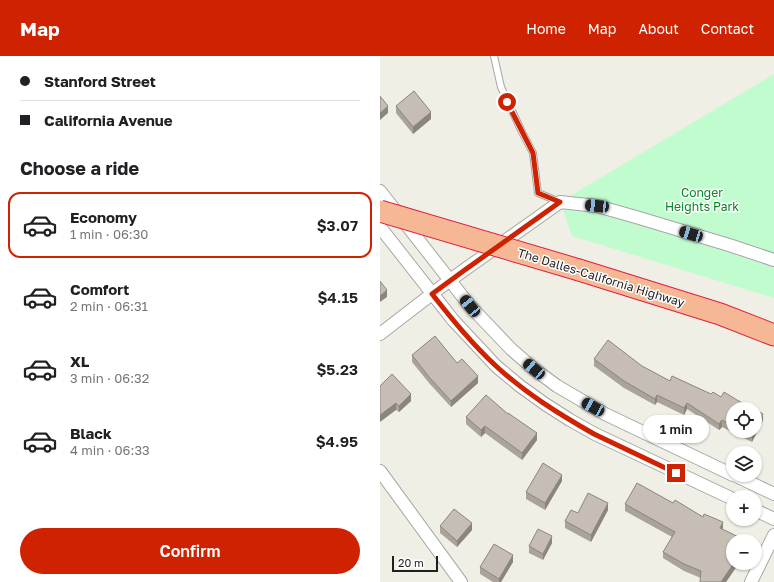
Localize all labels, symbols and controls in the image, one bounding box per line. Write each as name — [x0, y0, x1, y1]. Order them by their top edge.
text: Map — [20, 17, 60, 40]
text: Home — [526, 20, 566, 37]
text: Map — [588, 20, 616, 37]
text: About — [638, 20, 679, 37]
text: Contact — [701, 20, 754, 37]
text: Stanford Street — [44, 72, 156, 90]
route start — [498, 93, 516, 111]
text: California Avenue — [44, 111, 173, 129]
text: Choose a ride — [20, 157, 139, 179]
park label: Conger Heights Park — [665, 185, 739, 214]
car — [584, 199, 610, 213]
icon: car — [22, 207, 58, 243]
text: Economy — [70, 208, 137, 226]
text: $3.07 — [317, 216, 358, 234]
car — [678, 225, 704, 243]
text: 1 min · 06:30 — [70, 226, 148, 242]
street label: The Dalles-California Highway — [516, 245, 687, 310]
icon: car — [22, 279, 58, 315]
text: Comfort — [70, 280, 129, 298]
text: $4.15 — [317, 288, 358, 306]
car — [458, 293, 482, 319]
text: 2 min · 06:31 — [70, 298, 148, 314]
icon: car — [22, 351, 58, 387]
text: XL — [70, 352, 89, 370]
car — [521, 357, 547, 381]
text: $5.23 — [316, 360, 358, 378]
text: 3 min · 06:32 — [70, 370, 149, 386]
car — [580, 396, 606, 418]
map controls — [726, 402, 762, 570]
button: locate — [726, 402, 762, 438]
callout: 1 min — [643, 415, 709, 443]
text: 1 min — [660, 421, 692, 437]
icon: car — [22, 423, 58, 459]
text: Black — [70, 424, 112, 442]
text: $4.95 — [316, 432, 358, 450]
text: 4 min · 06:33 — [70, 442, 150, 458]
button: layers — [726, 446, 762, 482]
route end — [667, 464, 685, 482]
button: + — [726, 490, 762, 526]
button: Confirm — [20, 528, 360, 574]
button: − — [726, 534, 762, 570]
scale bar — [392, 554, 438, 573]
text: 20 m — [398, 556, 424, 569]

